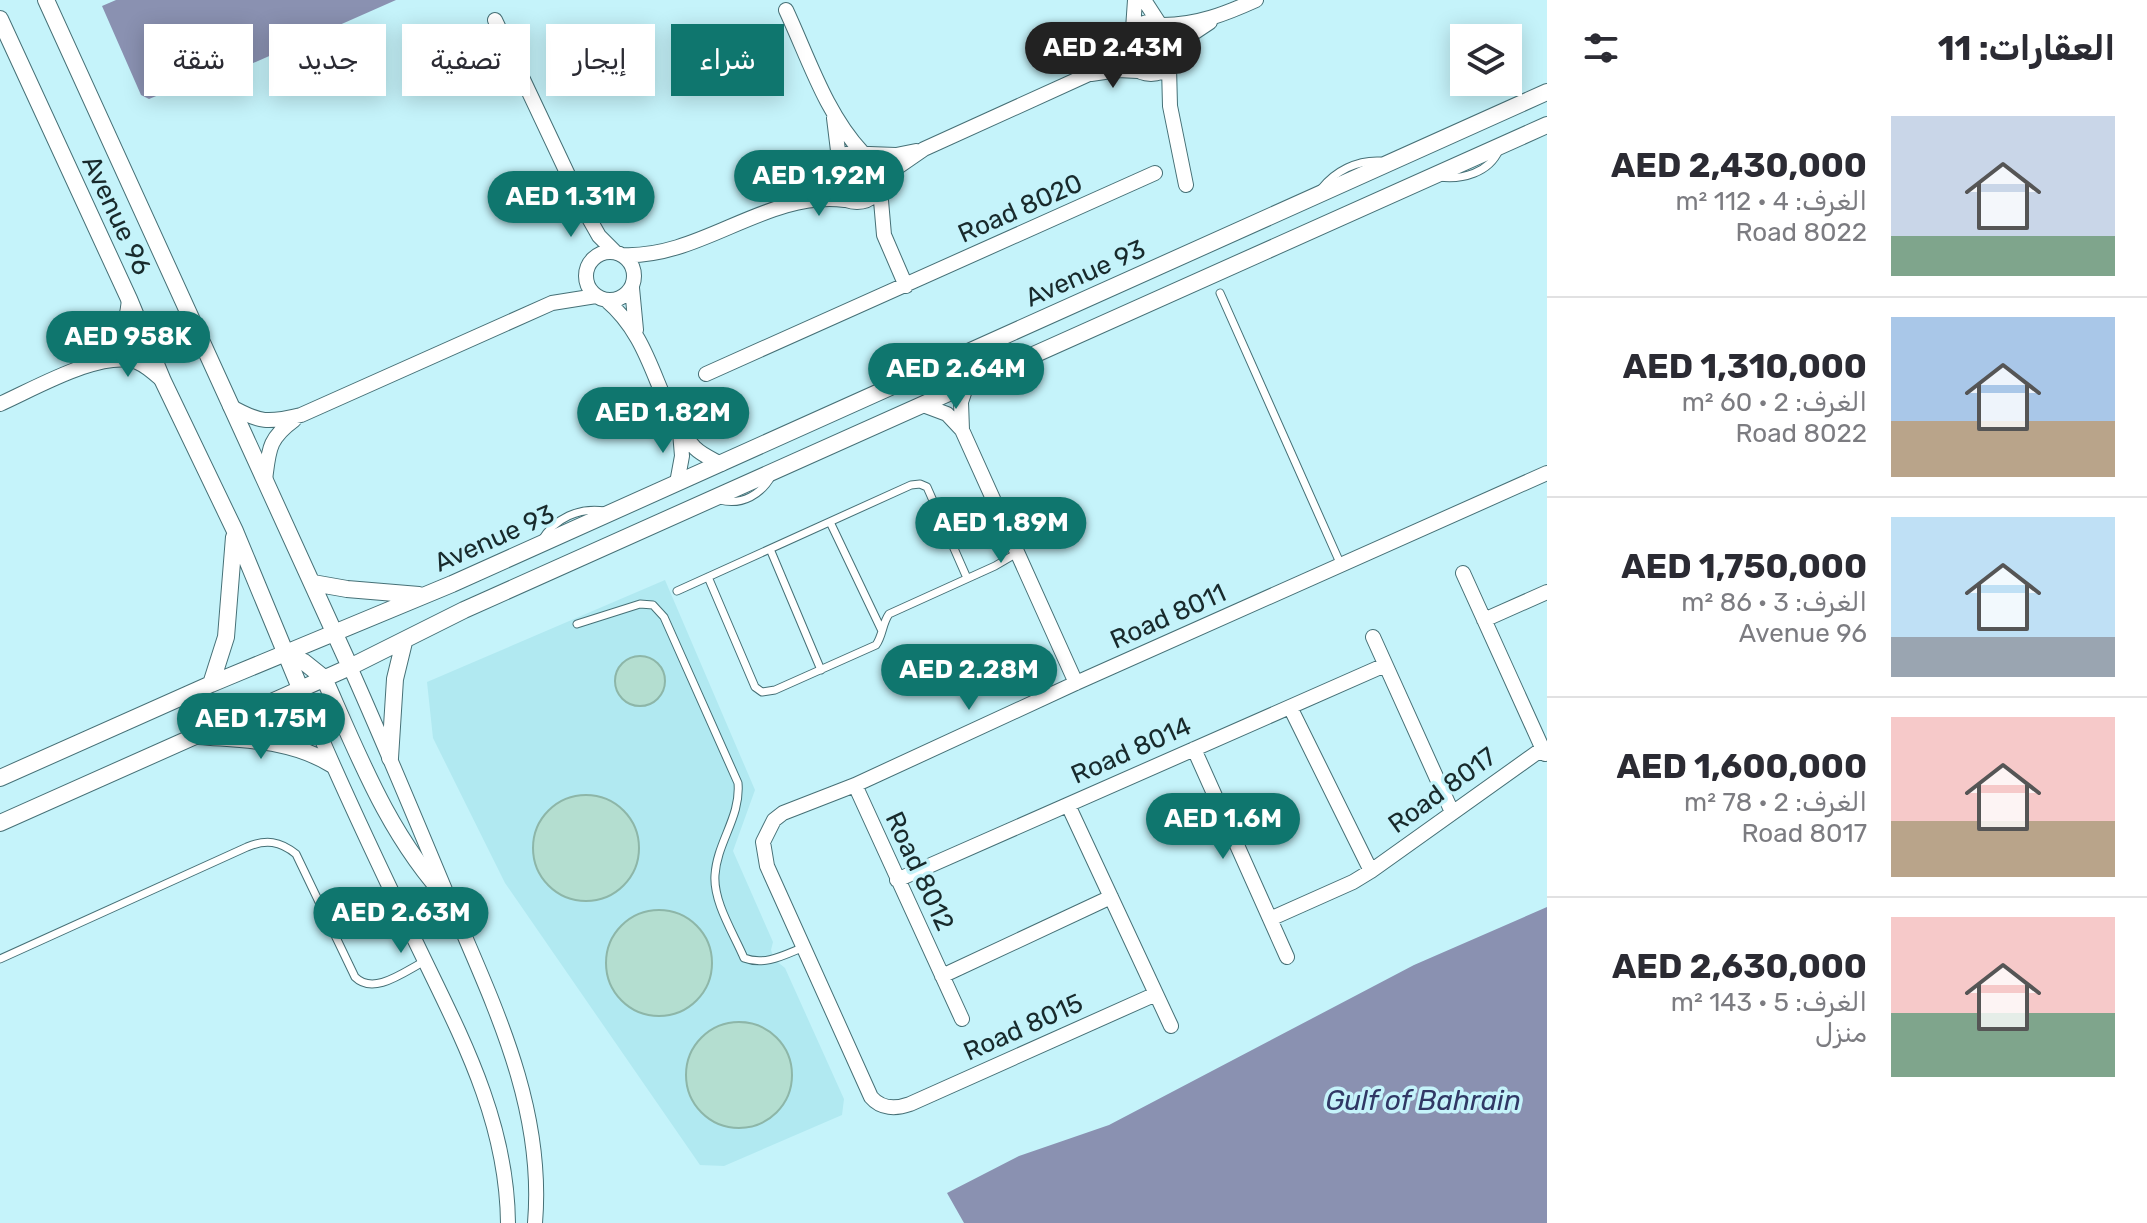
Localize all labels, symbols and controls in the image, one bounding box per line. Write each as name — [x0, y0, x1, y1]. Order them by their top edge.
pin: AED 2.43M — [1021, 22, 1205, 90]
chip: شقة — [144, 24, 253, 96]
chip: جديد — [269, 24, 386, 96]
chip: تصفية — [402, 24, 530, 96]
chip: إيجار — [546, 24, 655, 96]
chip: شراء — [671, 24, 784, 96]
map controls — [1450, 24, 1522, 96]
button: layers — [1450, 24, 1522, 96]
icon: filters — [1579, 26, 1623, 70]
text: العقارات: 11 — [1938, 28, 2115, 69]
text: AED 2.43M — [1043, 32, 1183, 63]
text: AED 2,430,000 — [1611, 145, 1867, 186]
icon: home — [1955, 148, 2051, 244]
pin: AED 1.92M — [727, 150, 911, 218]
street label: Avenue 96 — [75, 151, 158, 280]
text: AED 1.92M — [752, 160, 886, 191]
street label: Road 8020 — [953, 167, 1087, 250]
pin: AED 1.31M — [479, 171, 663, 239]
text: AED 1.31M — [506, 181, 636, 212]
text: الغرف: 4 · 112 m² — [1675, 186, 1867, 217]
text: Road 8022 — [1735, 217, 1867, 248]
street label: Avenue 93 — [1020, 233, 1150, 314]
pin: AED 958K — [45, 311, 211, 379]
text: AED 958K — [64, 321, 192, 352]
pin: AED 2.64M — [864, 343, 1048, 411]
text: AED 1,310,000 — [1623, 346, 1867, 387]
icon: home — [1955, 349, 2051, 445]
text: AED 2.64M — [886, 353, 1026, 384]
pin: AED 1.82M — [571, 387, 755, 455]
text: الغرف: 2 · 60 m² — [1682, 387, 1867, 418]
text: AED 1.82M — [595, 397, 731, 428]
text: Road 8022 — [1735, 418, 1867, 449]
pin: AED 1.89M — [909, 497, 1093, 565]
street label: Avenue 93 — [429, 498, 559, 579]
text: AED 1.89M — [933, 507, 1069, 538]
text: AED 1,750,000 — [1621, 546, 1867, 587]
icon: home — [1955, 549, 2051, 645]
street label: Road 8011 — [1106, 577, 1231, 656]
text: الغرف: 3 · 86 m² — [1681, 587, 1867, 618]
text: Avenue 96 — [1739, 618, 1867, 649]
pin: AED 2.28M — [877, 644, 1061, 712]
text: AED 2.28M — [899, 654, 1039, 685]
pin: AED 1.75M — [169, 693, 353, 761]
text: AED 1.75M — [195, 703, 327, 734]
street label: Road 8014 — [1066, 710, 1196, 791]
street label: Road 8017 — [1382, 741, 1502, 840]
text: AED 1,600,000 — [1616, 746, 1867, 787]
icon: home — [1955, 749, 2051, 845]
text: الغرف: 2 · 78 m² — [1684, 787, 1867, 818]
pin: AED 1.6M — [1140, 793, 1306, 861]
text: AED 1.6M — [1164, 803, 1282, 834]
street label: Road 8012 — [879, 807, 961, 936]
text: Road 8017 — [1742, 818, 1867, 849]
pin: AED 2.63M — [309, 887, 493, 955]
text: AED 2.63M — [331, 897, 471, 928]
text: AED 2,630,000 — [1612, 946, 1867, 987]
icon: home — [1955, 949, 2051, 1045]
street label: Road 8015 — [959, 987, 1088, 1068]
text: الغرف: 5 · 143 m² — [1671, 987, 1867, 1018]
text: منزل — [1815, 1018, 1867, 1049]
water label: Gulf of Bahrain — [1325, 1084, 1521, 1117]

